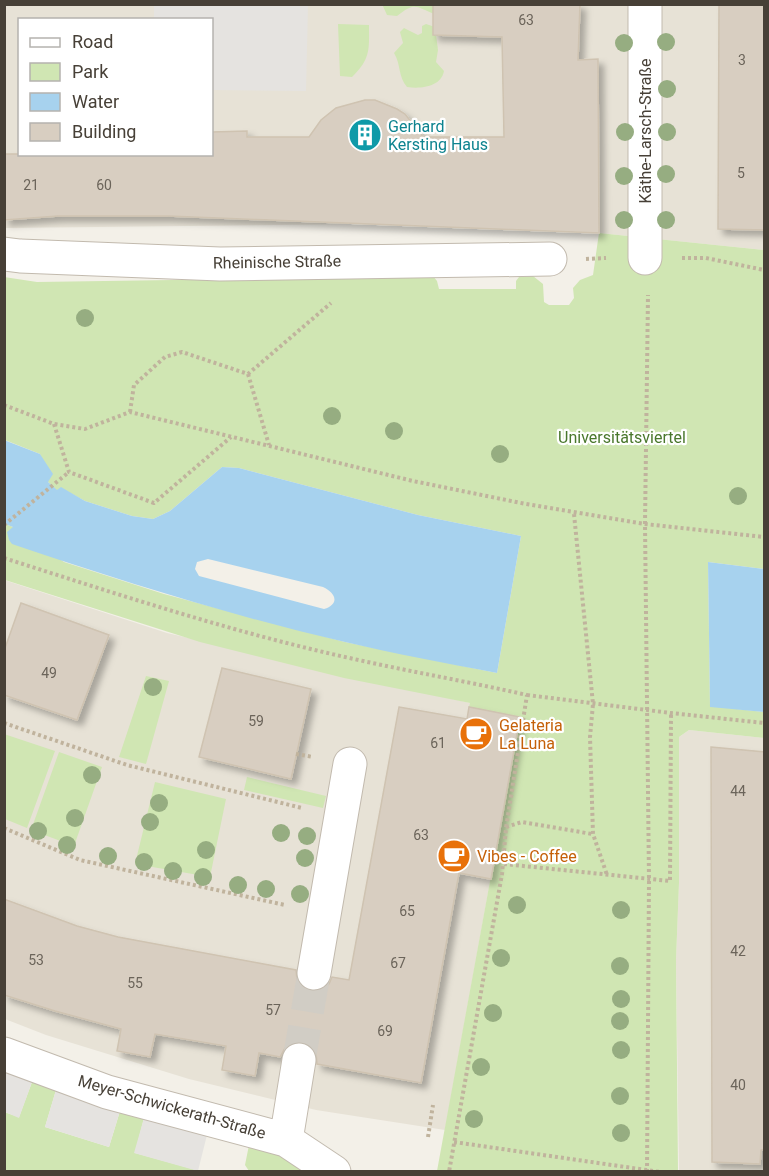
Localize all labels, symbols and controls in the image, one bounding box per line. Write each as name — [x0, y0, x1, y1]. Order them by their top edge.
house number: 63 — [518, 12, 534, 28]
legend — [18, 18, 213, 156]
text: Road — [72, 31, 113, 52]
house number: 3 — [738, 52, 746, 68]
street label: Käthe-Larsch-Straße — [636, 59, 655, 203]
text: Park — [72, 61, 109, 82]
text: Water — [72, 91, 119, 112]
building icon: Gerhard Kersting Haus — [347, 117, 383, 153]
place label: Gerhard Kersting Haus — [388, 117, 488, 154]
text: Building — [72, 121, 136, 142]
house number: 5 — [737, 165, 745, 181]
house number: 21 — [23, 177, 39, 193]
house number: 60 — [96, 177, 112, 193]
street label: Rheinische Straße — [213, 251, 341, 273]
park label: Universitätsviertel — [558, 428, 686, 447]
house number: 49 — [41, 665, 57, 681]
house number: 59 — [248, 713, 264, 729]
cafe icon: Gelateria La Luna — [458, 716, 494, 752]
place label: Gelateria La Luna — [499, 716, 563, 753]
house number: 61 — [430, 735, 446, 751]
house number: 44 — [730, 783, 746, 799]
house number: 63 — [413, 827, 429, 843]
cafe icon: Vibes - Coffee — [436, 838, 472, 874]
place label: Vibes - Coffee — [477, 847, 577, 866]
house number: 65 — [399, 903, 415, 919]
house number: 42 — [730, 943, 746, 959]
house number: 53 — [28, 952, 44, 968]
house number: 67 — [390, 955, 406, 971]
house number: 55 — [127, 975, 143, 991]
house number: 57 — [265, 1002, 281, 1018]
house number: 69 — [377, 1023, 393, 1039]
street label: Meyer-Schwickerath-Straße — [76, 1071, 268, 1143]
house number: 40 — [730, 1077, 746, 1093]

